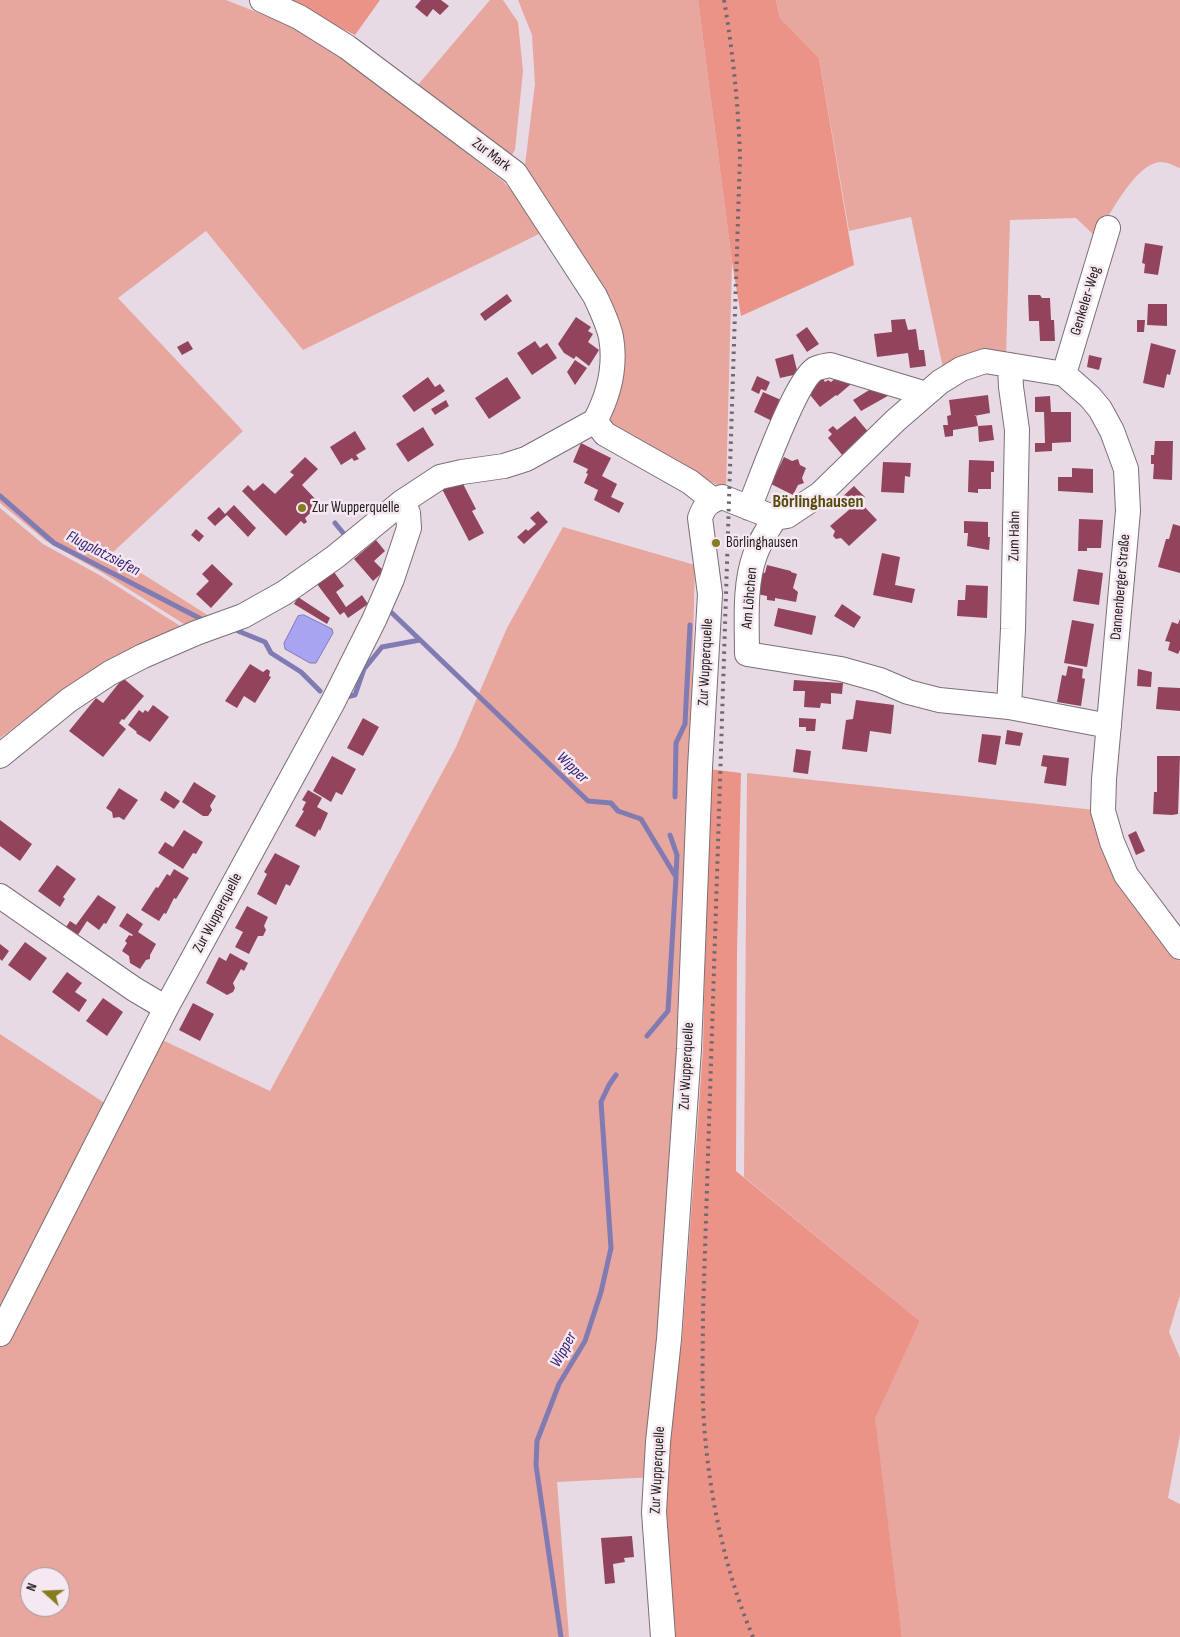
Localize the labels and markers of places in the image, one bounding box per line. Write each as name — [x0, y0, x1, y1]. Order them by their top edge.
place label: Zur Wupperquelle — [312, 499, 400, 517]
marker: Zur Wupperquelle — [296, 502, 308, 514]
place label: Börlinghausen — [726, 534, 798, 552]
marker: Börlinghausen — [710, 537, 722, 549]

